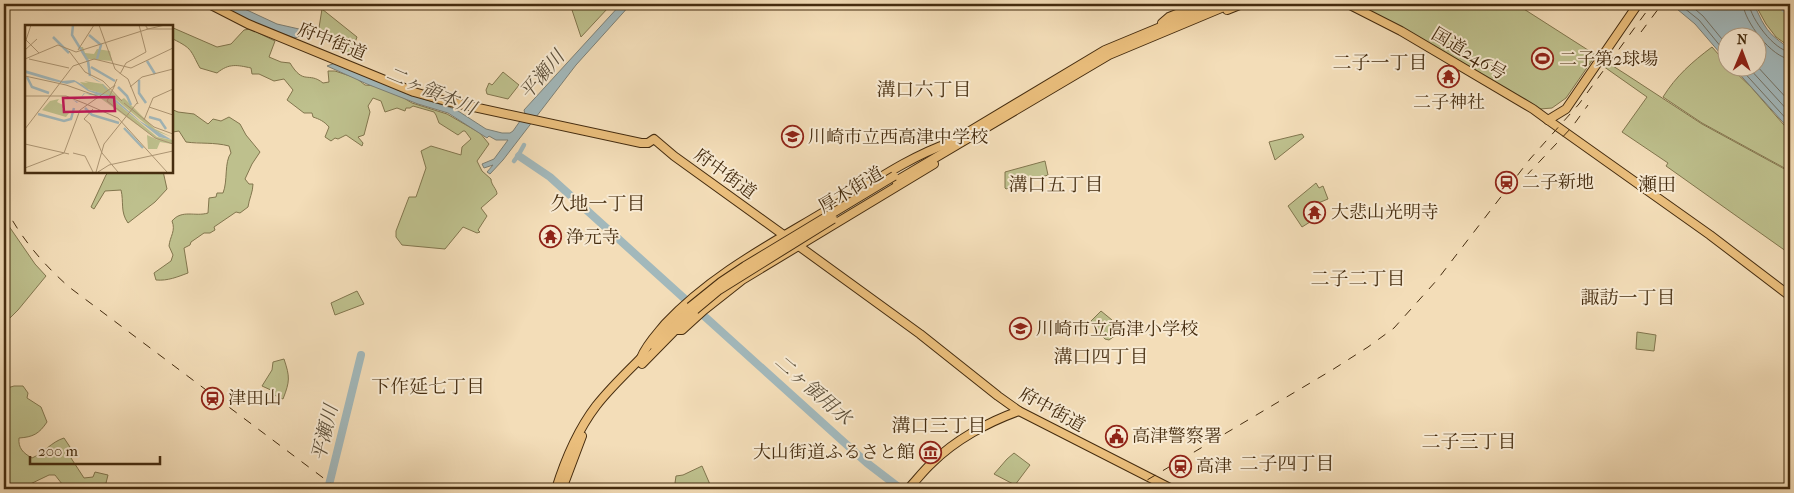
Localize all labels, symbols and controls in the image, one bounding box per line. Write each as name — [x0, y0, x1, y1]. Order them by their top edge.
street label: 府中街道 — [295, 19, 369, 65]
street label: 国道246号 — [1428, 23, 1510, 85]
inset map — [25, 25, 172, 172]
north arrow — [1716, 28, 1766, 78]
text: N — [1737, 31, 1748, 48]
water label: 平瀬川 — [515, 45, 570, 104]
sports icon: 二子第2球場 — [1531, 47, 1555, 71]
place label: 二子第2球場 — [1559, 49, 1658, 70]
district label: 二子一丁目 — [1332, 52, 1428, 74]
water label: 二ヶ領本川 — [383, 62, 481, 120]
temple icon: 二子神社 — [1437, 65, 1461, 89]
district label: 溝口六丁目 — [876, 79, 972, 101]
place label: 二子神社 — [1413, 92, 1485, 113]
school or university icon: 川崎市立西高津中学校 — [780, 125, 804, 149]
place label: 川崎市立西高津中学校 — [808, 127, 988, 148]
street label: 府中街道 — [690, 144, 760, 204]
street label: 厚木街道 — [815, 162, 887, 218]
station icon: 二子新地 — [1494, 170, 1518, 194]
place label: 二子新地 — [1522, 172, 1594, 193]
district label: 溝口五丁目 — [1008, 174, 1104, 196]
district label: 瀬田 — [1638, 174, 1676, 196]
district label: 久地一丁目 — [550, 193, 646, 215]
temple icon: 大悲山光明寺 — [1303, 200, 1327, 224]
place label: 大悲山光明寺 — [1331, 202, 1439, 223]
temple icon: 浄元寺 — [538, 225, 562, 249]
place label: 浄元寺 — [566, 227, 620, 248]
district label: 二子二丁目 — [1310, 268, 1406, 290]
district label: 諏訪一丁目 — [1580, 287, 1676, 309]
school or university icon: 川崎市立高津小学校 — [1008, 317, 1032, 341]
place label: 川崎市立高津小学校 — [1036, 319, 1198, 340]
district label: 溝口四丁目 — [1053, 346, 1149, 368]
water label: 二ヶ領用水 — [770, 351, 858, 431]
district label: 下作延七丁目 — [371, 376, 485, 398]
street label: 府中街道 — [1015, 383, 1089, 437]
station icon: 津田山 — [200, 386, 224, 410]
place label: 津田山 — [228, 388, 282, 409]
water label: 平瀬川 — [307, 401, 343, 463]
district label: 溝口三丁目 — [891, 415, 987, 437]
public building icon: 高津警察署 — [1104, 424, 1128, 448]
place label: 高津警察署 — [1132, 426, 1222, 447]
district label: 二子三丁目 — [1421, 431, 1517, 453]
scale bar — [30, 433, 160, 465]
museum icon: 大山街道ふるさと館 — [919, 440, 943, 464]
text: 200 m — [38, 442, 78, 460]
place label: 大山街道ふるさと館 — [753, 442, 915, 463]
district label: 二子四丁目 — [1239, 453, 1335, 475]
station icon: 高津 — [1168, 454, 1192, 478]
place label: 高津 — [1196, 456, 1232, 477]

